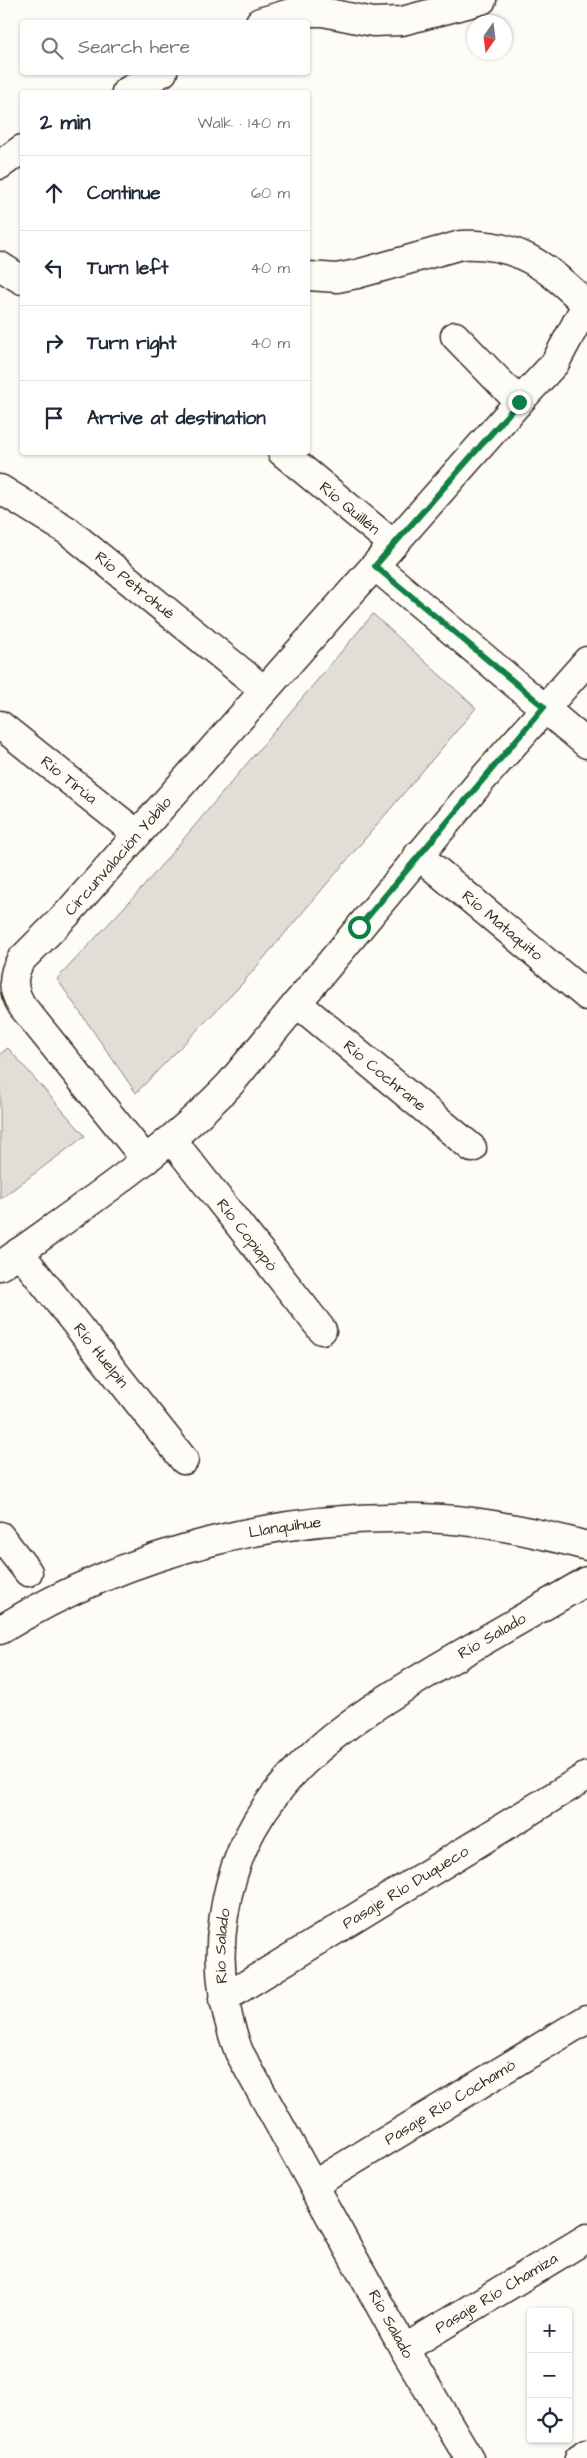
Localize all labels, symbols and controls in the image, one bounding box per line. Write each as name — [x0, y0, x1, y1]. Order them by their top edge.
north arrow — [467, 15, 512, 60]
search box — [20, 20, 310, 75]
icon: search — [38, 34, 66, 62]
text: Search here — [78, 34, 190, 61]
text: 2 min — [40, 108, 90, 137]
text: Walk · 140 m — [198, 112, 290, 134]
icon: ahead — [40, 179, 68, 207]
text: Continue — [87, 180, 161, 207]
text: 60 m — [251, 182, 290, 204]
icon: left — [40, 254, 68, 282]
text: Turn left — [87, 255, 168, 282]
text: 40 m — [250, 257, 290, 279]
icon: right — [40, 329, 68, 357]
text: Turn right — [87, 330, 176, 357]
text: 40 m — [250, 332, 290, 354]
route end — [508, 391, 531, 414]
icon: arrive — [40, 404, 68, 432]
text: Arrive at destination — [87, 405, 266, 432]
street label: Río Quillén — [315, 476, 385, 540]
street label: Río Petrohué — [90, 546, 180, 625]
street label: Río Tirúa — [36, 750, 102, 809]
street label: Circunvalación Yobilo — [60, 792, 177, 921]
street label: Río Mataquito — [457, 885, 548, 966]
route start — [348, 916, 371, 939]
street label: Río Cochrane — [339, 1035, 431, 1117]
street label: Río Copiapó — [211, 1194, 283, 1276]
street label: Río Huelpín — [68, 1318, 134, 1393]
street label: Llanquihue — [247, 1511, 323, 1544]
street label: Río Salado — [454, 1607, 530, 1664]
street label: Pasaje Río Duqueco — [338, 1840, 473, 1934]
street label: Río Salado — [209, 1907, 236, 1985]
street label: Pasaje Río Cochamó — [380, 2054, 520, 2150]
street label: Pasaje Río Chamiza — [431, 2247, 562, 2339]
street label: Río Salado — [363, 2286, 419, 2362]
map controls — [527, 2308, 572, 2443]
button: + — [527, 2308, 572, 2353]
button: − — [527, 2353, 572, 2398]
button: locate — [527, 2398, 572, 2443]

